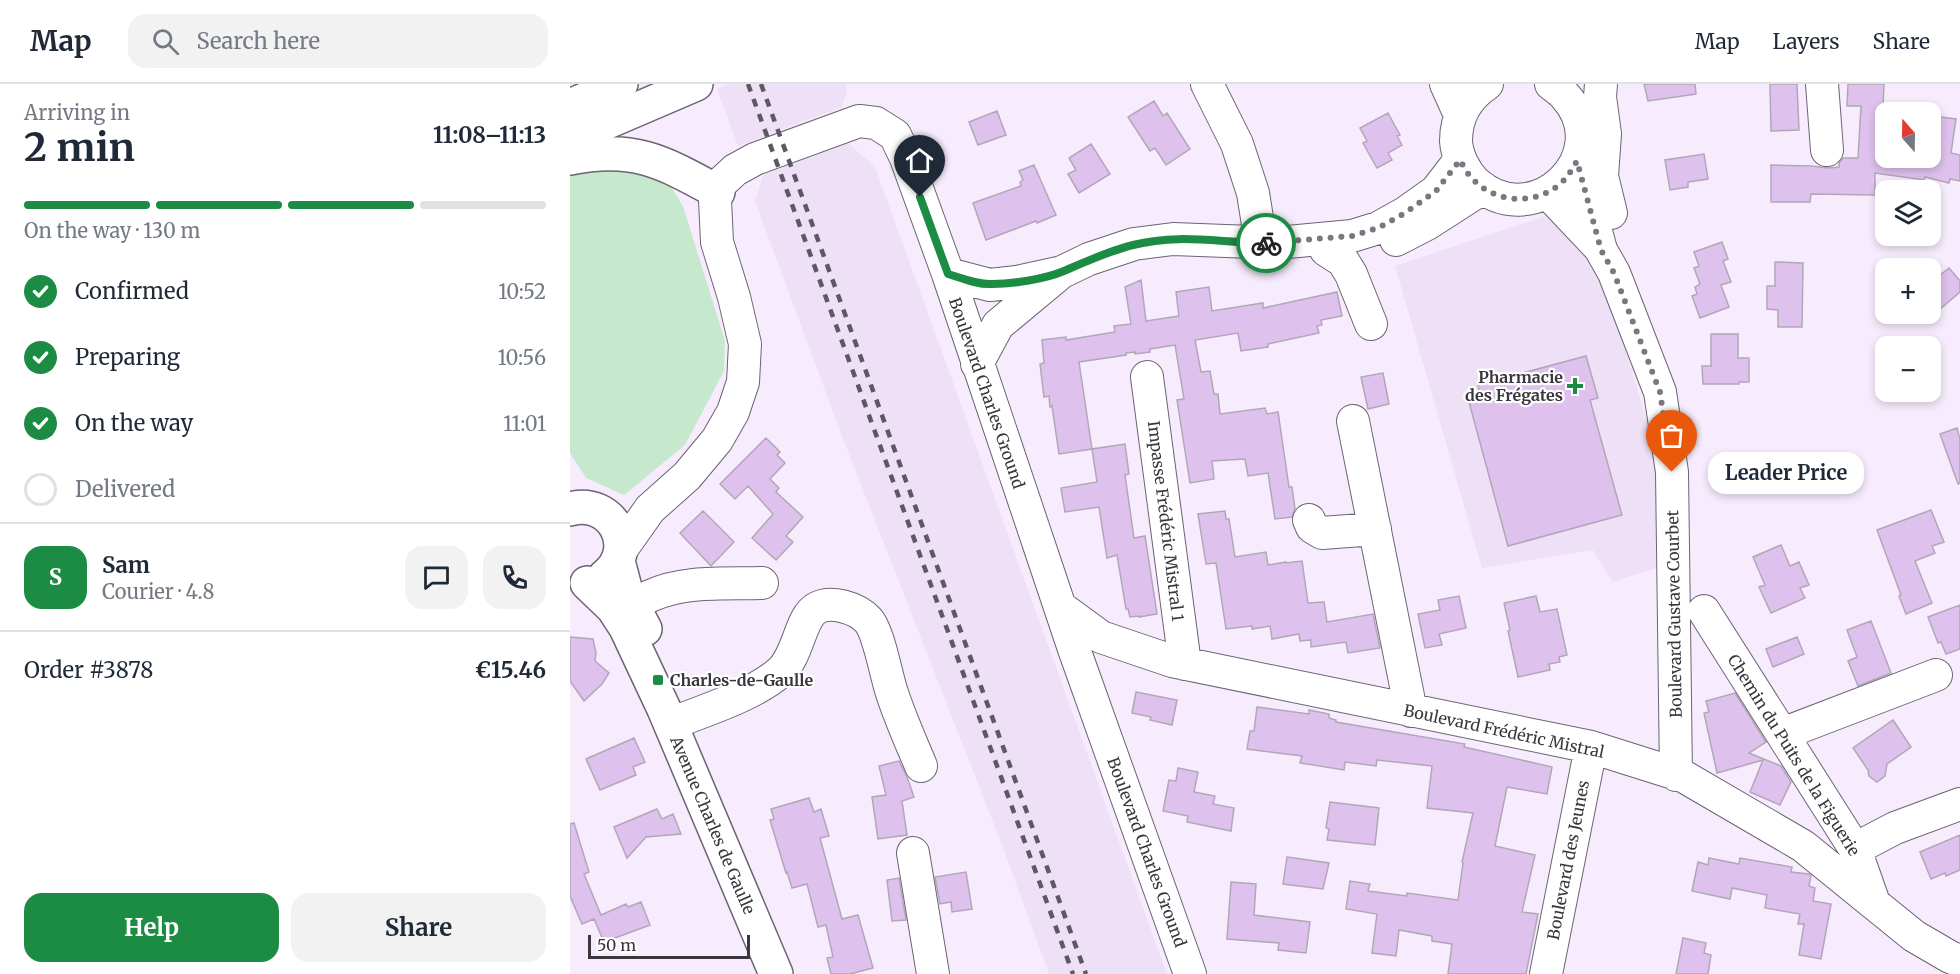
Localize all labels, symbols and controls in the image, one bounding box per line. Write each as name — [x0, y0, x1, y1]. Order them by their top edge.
search box — [128, 14, 548, 68]
text: Map — [30, 23, 92, 59]
icon: search — [149, 25, 182, 58]
text: Search here — [197, 27, 320, 55]
text: Map — [1695, 28, 1740, 55]
text: Layers — [1773, 28, 1840, 55]
text: Share — [1873, 28, 1930, 55]
text: Arriving in — [24, 100, 130, 125]
north arrow — [1875, 102, 1941, 168]
map controls — [1875, 102, 1941, 402]
text: 11:08–11:13 — [433, 121, 546, 149]
text: 2 min — [24, 123, 135, 172]
pin — [894, 135, 945, 197]
icon: home — [903, 144, 936, 177]
button: layers — [1875, 180, 1941, 246]
courier — [1236, 213, 1296, 273]
text: On the way · 130 m — [24, 218, 200, 243]
icon: bike — [1250, 227, 1283, 260]
button: + — [1875, 258, 1941, 324]
icon: check — [24, 275, 57, 308]
text: Confirmed — [75, 277, 189, 305]
text: 10:52 — [498, 279, 546, 304]
street label: Boulevard Charles Ground — [945, 295, 1029, 491]
button: − — [1875, 336, 1941, 402]
icon: check — [24, 341, 57, 374]
text: Preparing — [75, 343, 180, 371]
text: 10:56 — [497, 345, 546, 370]
place label: Pharmacie des Frégates — [1465, 367, 1563, 405]
marker: Pharmacie des Frégates — [1568, 379, 1582, 393]
icon: check — [24, 407, 57, 440]
text: On the way — [75, 409, 193, 437]
pin — [1646, 410, 1697, 472]
text: 11:01 — [503, 411, 546, 436]
icon: bag — [1655, 419, 1688, 452]
street label: Impasse Frédéric Mistral 1 — [1144, 420, 1188, 622]
callout: Leader Price — [1708, 451, 1864, 493]
text: Leader Price — [1725, 460, 1847, 485]
text: Delivered — [75, 475, 175, 503]
street label: Boulevard Gustave Courbet — [1662, 509, 1686, 718]
button: chat — [405, 546, 468, 609]
button: phone — [483, 546, 546, 609]
text: Sam — [102, 551, 150, 579]
text: S — [49, 563, 62, 591]
text: Courier · 4.8 — [102, 579, 214, 604]
street label: Chemin du Puits de la Figuerie — [1724, 650, 1864, 860]
text: Order #3878 — [24, 656, 153, 684]
text: €15.46 — [475, 656, 546, 684]
place label: Charles-de-Gaulle — [670, 670, 813, 690]
marker: Charles-de-Gaulle — [651, 673, 665, 687]
street label: Boulevard Frédéric Mistral — [1402, 700, 1606, 762]
street label: Avenue Charles de Gaulle — [666, 732, 760, 917]
street label: Boulevard Charles Ground — [1103, 754, 1191, 950]
street label: Boulevard des Jeunes — [1543, 778, 1593, 942]
button: Help — [24, 893, 279, 962]
button: Share — [291, 893, 546, 962]
scale bar — [588, 932, 750, 960]
text: 50 m — [597, 935, 636, 955]

